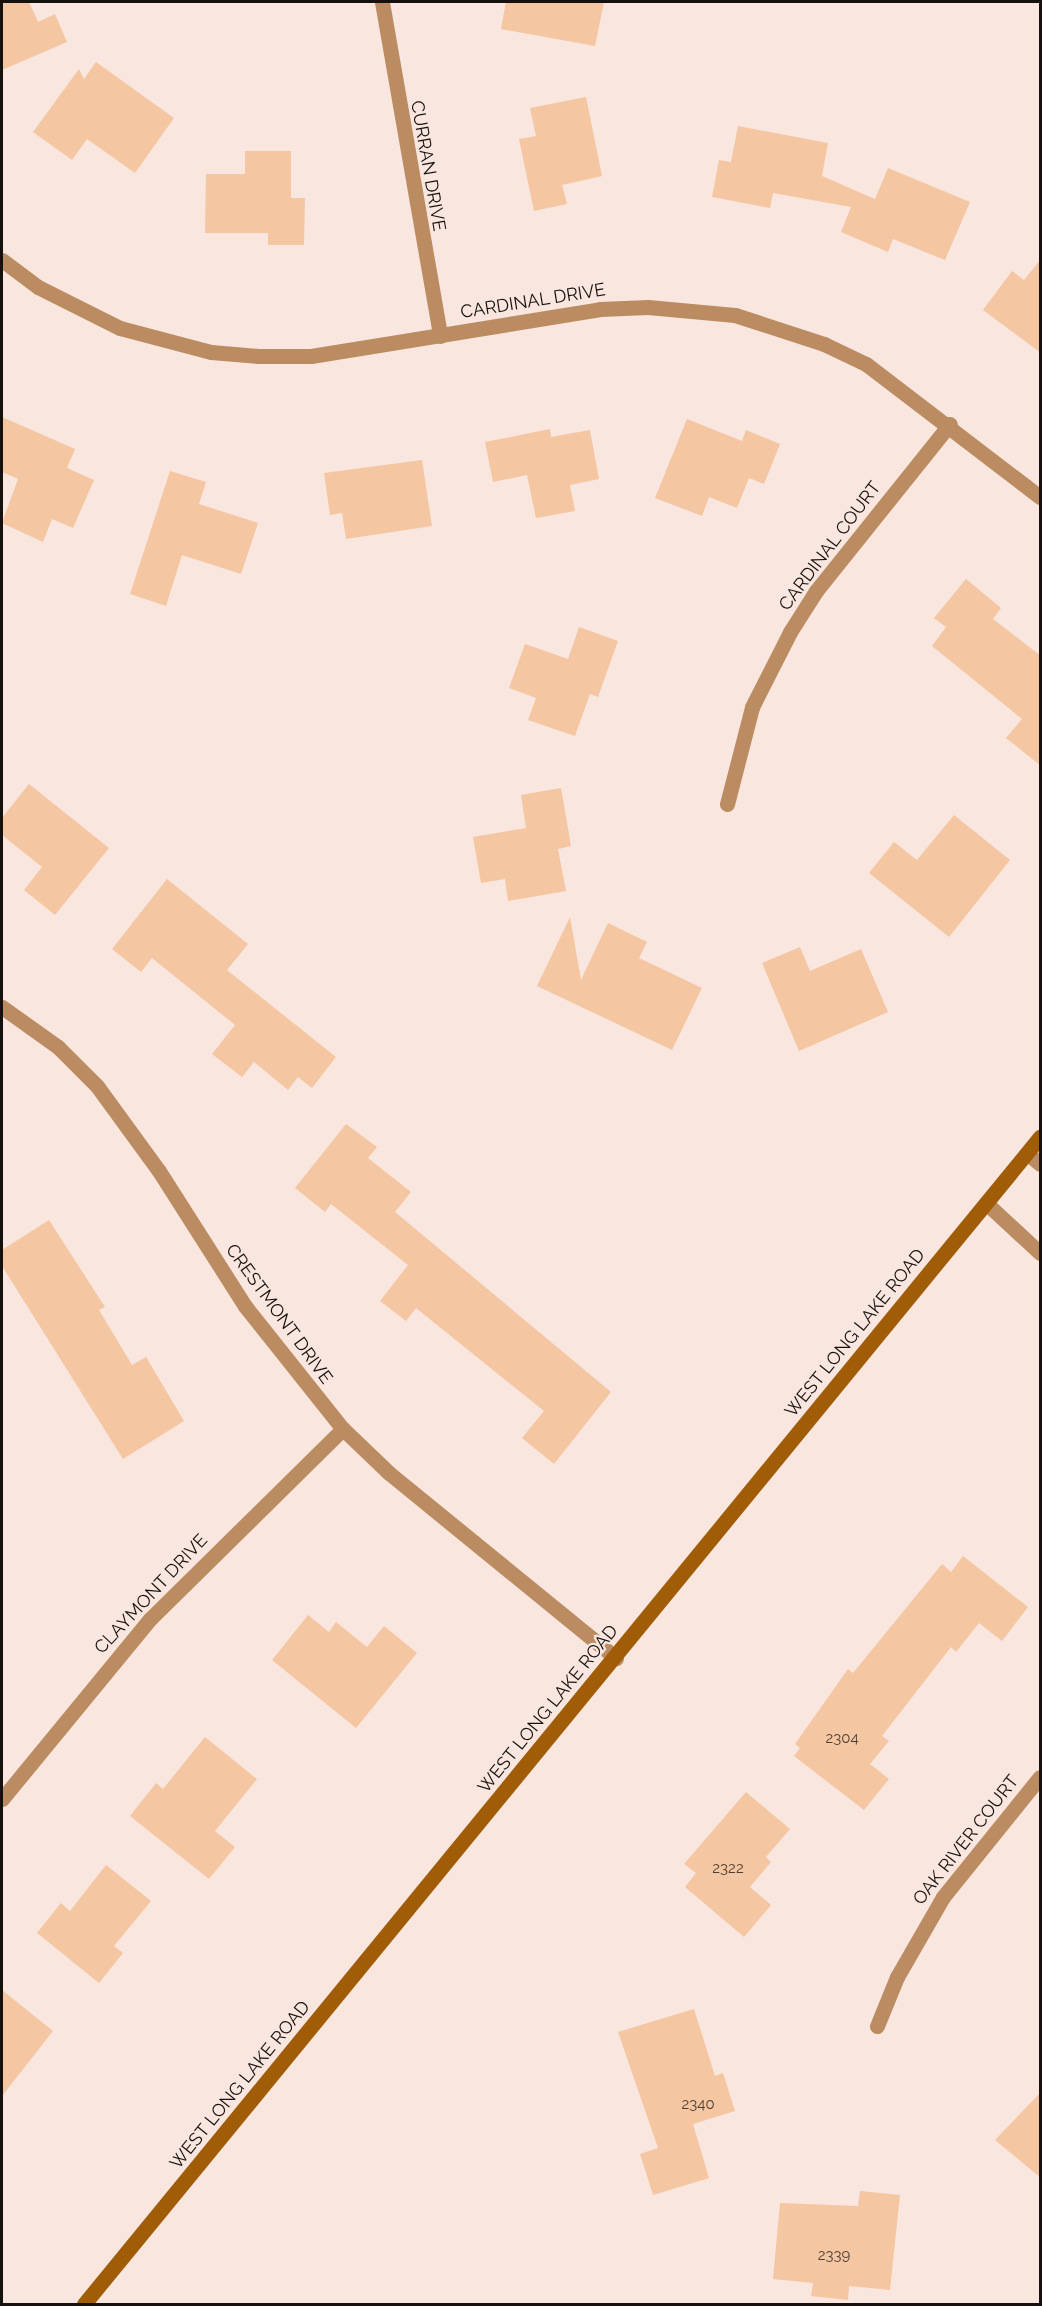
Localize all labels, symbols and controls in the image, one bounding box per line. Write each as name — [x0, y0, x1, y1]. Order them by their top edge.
street label: CURRAN DRIVE — [406, 99, 450, 233]
street label: CARDINAL DRIVE — [459, 279, 607, 323]
street label: CARDINAL COURT — [774, 477, 886, 615]
street label: CRESTMONT DRIVE — [221, 1240, 337, 1388]
street label: WEST LONG LAKE ROAD — [780, 1244, 930, 1422]
street label: CLAYMONT DRIVE — [90, 1529, 212, 1659]
street label: WEST LONG LAKE ROAD — [473, 1620, 623, 1798]
house number: 2304 — [825, 1730, 859, 1748]
street label: OAK RIVER COURT — [909, 1771, 1023, 1909]
house number: 2322 — [712, 1860, 744, 1878]
street label: WEST LONG LAKE ROAD — [165, 1996, 315, 2174]
house number: 2340 — [681, 2096, 715, 2114]
house number: 2339 — [818, 2247, 850, 2265]

